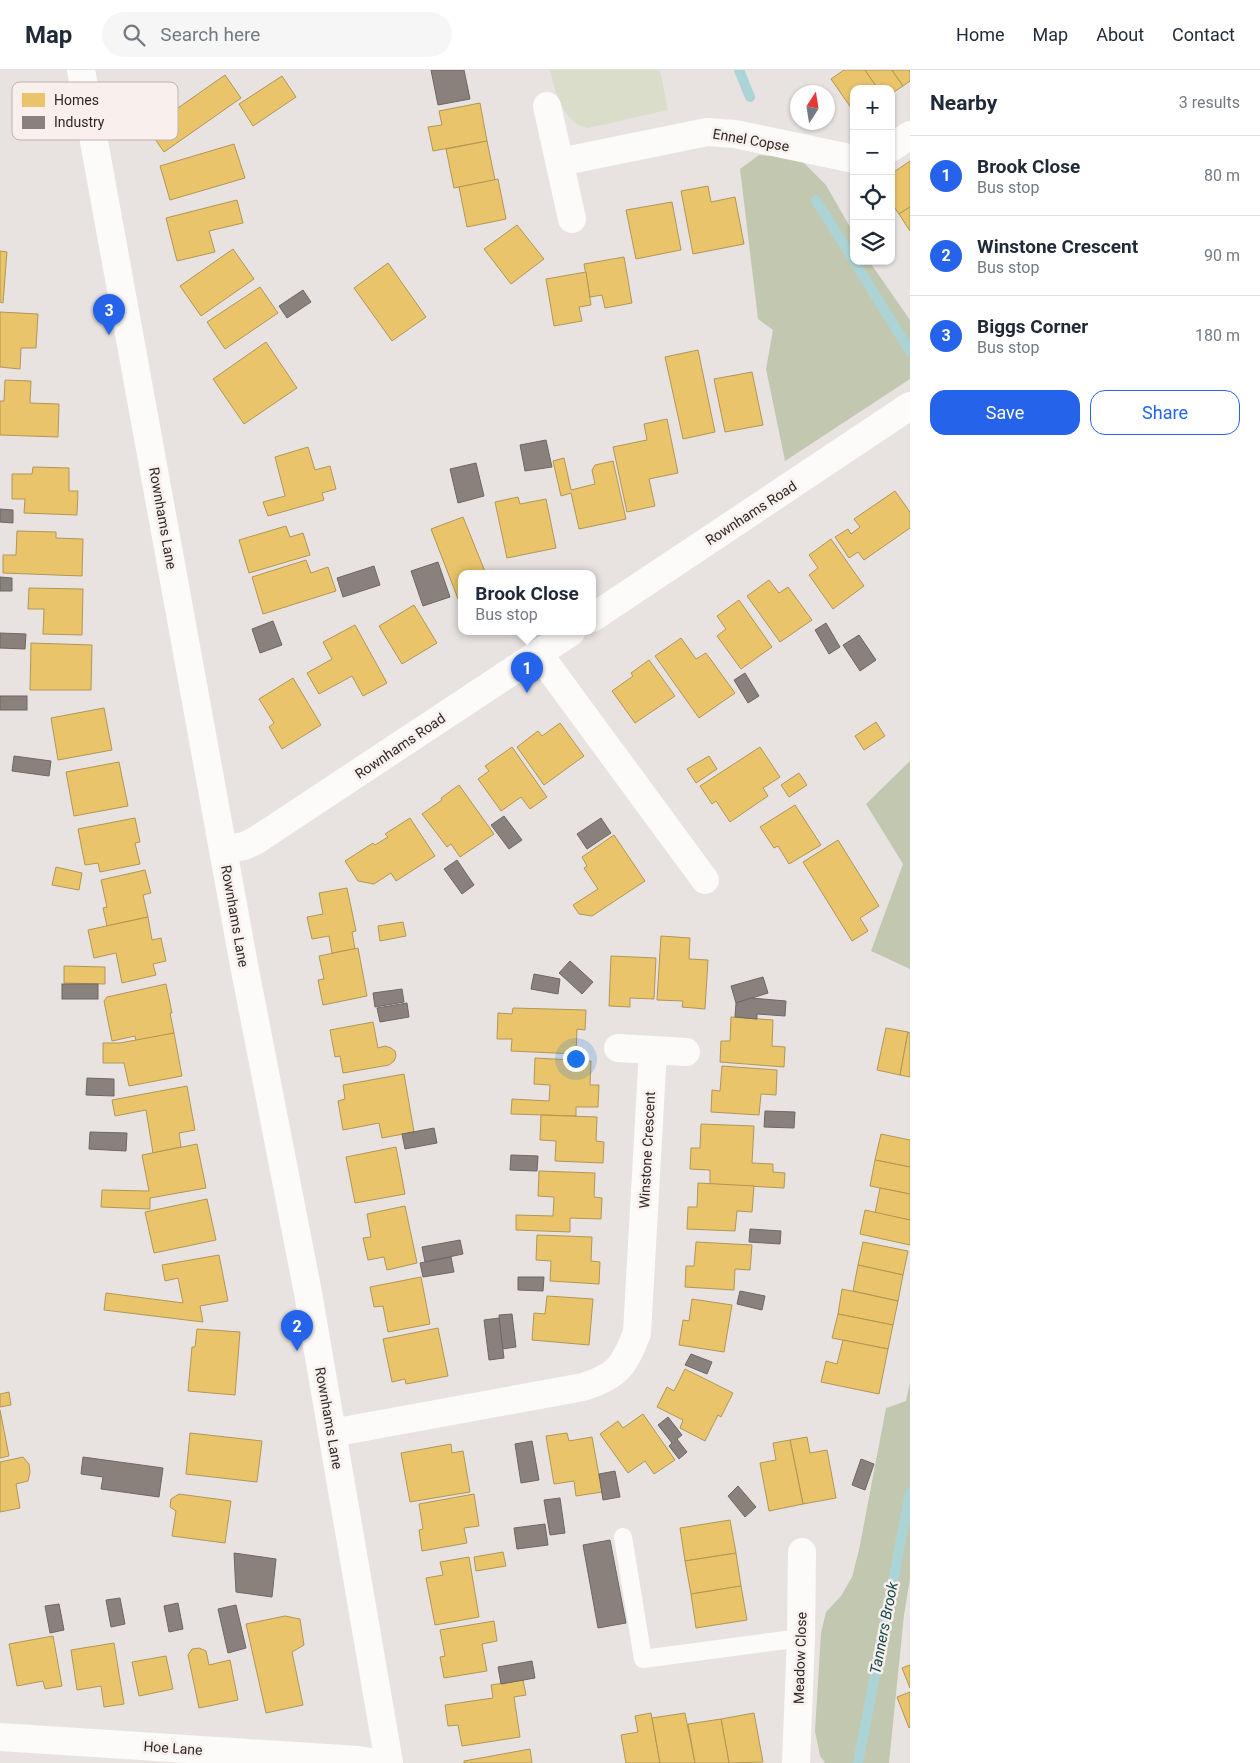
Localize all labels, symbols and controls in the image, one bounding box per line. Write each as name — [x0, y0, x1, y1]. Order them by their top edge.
search box — [102, 12, 452, 57]
text: Map — [25, 21, 72, 49]
icon: search — [120, 21, 148, 49]
text: Search here — [160, 23, 260, 46]
text: Home — [956, 24, 1005, 45]
text: Map — [1033, 24, 1068, 45]
text: About — [1096, 24, 1144, 45]
text: Contact — [1172, 24, 1235, 45]
legend — [12, 82, 178, 140]
north arrow — [790, 85, 835, 130]
map controls — [850, 85, 895, 265]
button: + — [850, 85, 895, 130]
text: Nearby — [930, 91, 997, 115]
text: Homes — [54, 92, 99, 108]
text: 3 results — [1179, 93, 1240, 112]
text: Industry — [54, 114, 105, 130]
street label: Ennel Copse — [712, 125, 790, 155]
button: − — [850, 130, 895, 175]
text: Brook Close — [977, 155, 1080, 178]
text: 1 — [941, 166, 951, 185]
text: 80 m — [1204, 166, 1240, 185]
button: locate — [850, 175, 895, 220]
text: Bus stop — [977, 178, 1039, 197]
button: layers — [850, 220, 895, 265]
text: Winstone Crescent — [977, 235, 1138, 258]
text: 2 — [941, 246, 951, 265]
text: 90 m — [1204, 246, 1240, 265]
text: Bus stop — [977, 258, 1039, 277]
pin: 3 — [93, 294, 125, 335]
text: Biggs Corner — [977, 315, 1088, 338]
text: 3 — [941, 326, 951, 345]
text: 180 m — [1195, 326, 1240, 345]
text: Bus stop — [977, 338, 1039, 357]
button: Save — [930, 390, 1080, 435]
button: Share — [1090, 390, 1240, 435]
street label: Rownhams Lane — [146, 466, 180, 570]
street label: Rownhams Road — [702, 478, 800, 548]
popup — [458, 570, 596, 635]
text: Brook Close — [475, 582, 579, 605]
text: Bus stop — [475, 605, 538, 624]
pin: 1 — [511, 652, 543, 693]
street label: Rownhams Road — [352, 710, 448, 782]
street label: Rownhams Lane — [218, 864, 252, 968]
your location — [563, 1046, 589, 1072]
street label: Winstone Crescent — [636, 1091, 658, 1209]
pin: 2 — [281, 1310, 313, 1351]
street label: Rownhams Lane — [312, 1366, 346, 1470]
water label: Tanners Brook — [866, 1580, 902, 1676]
street label: Meadow Close — [790, 1612, 810, 1704]
street label: Hoe Lane — [143, 1738, 203, 1758]

